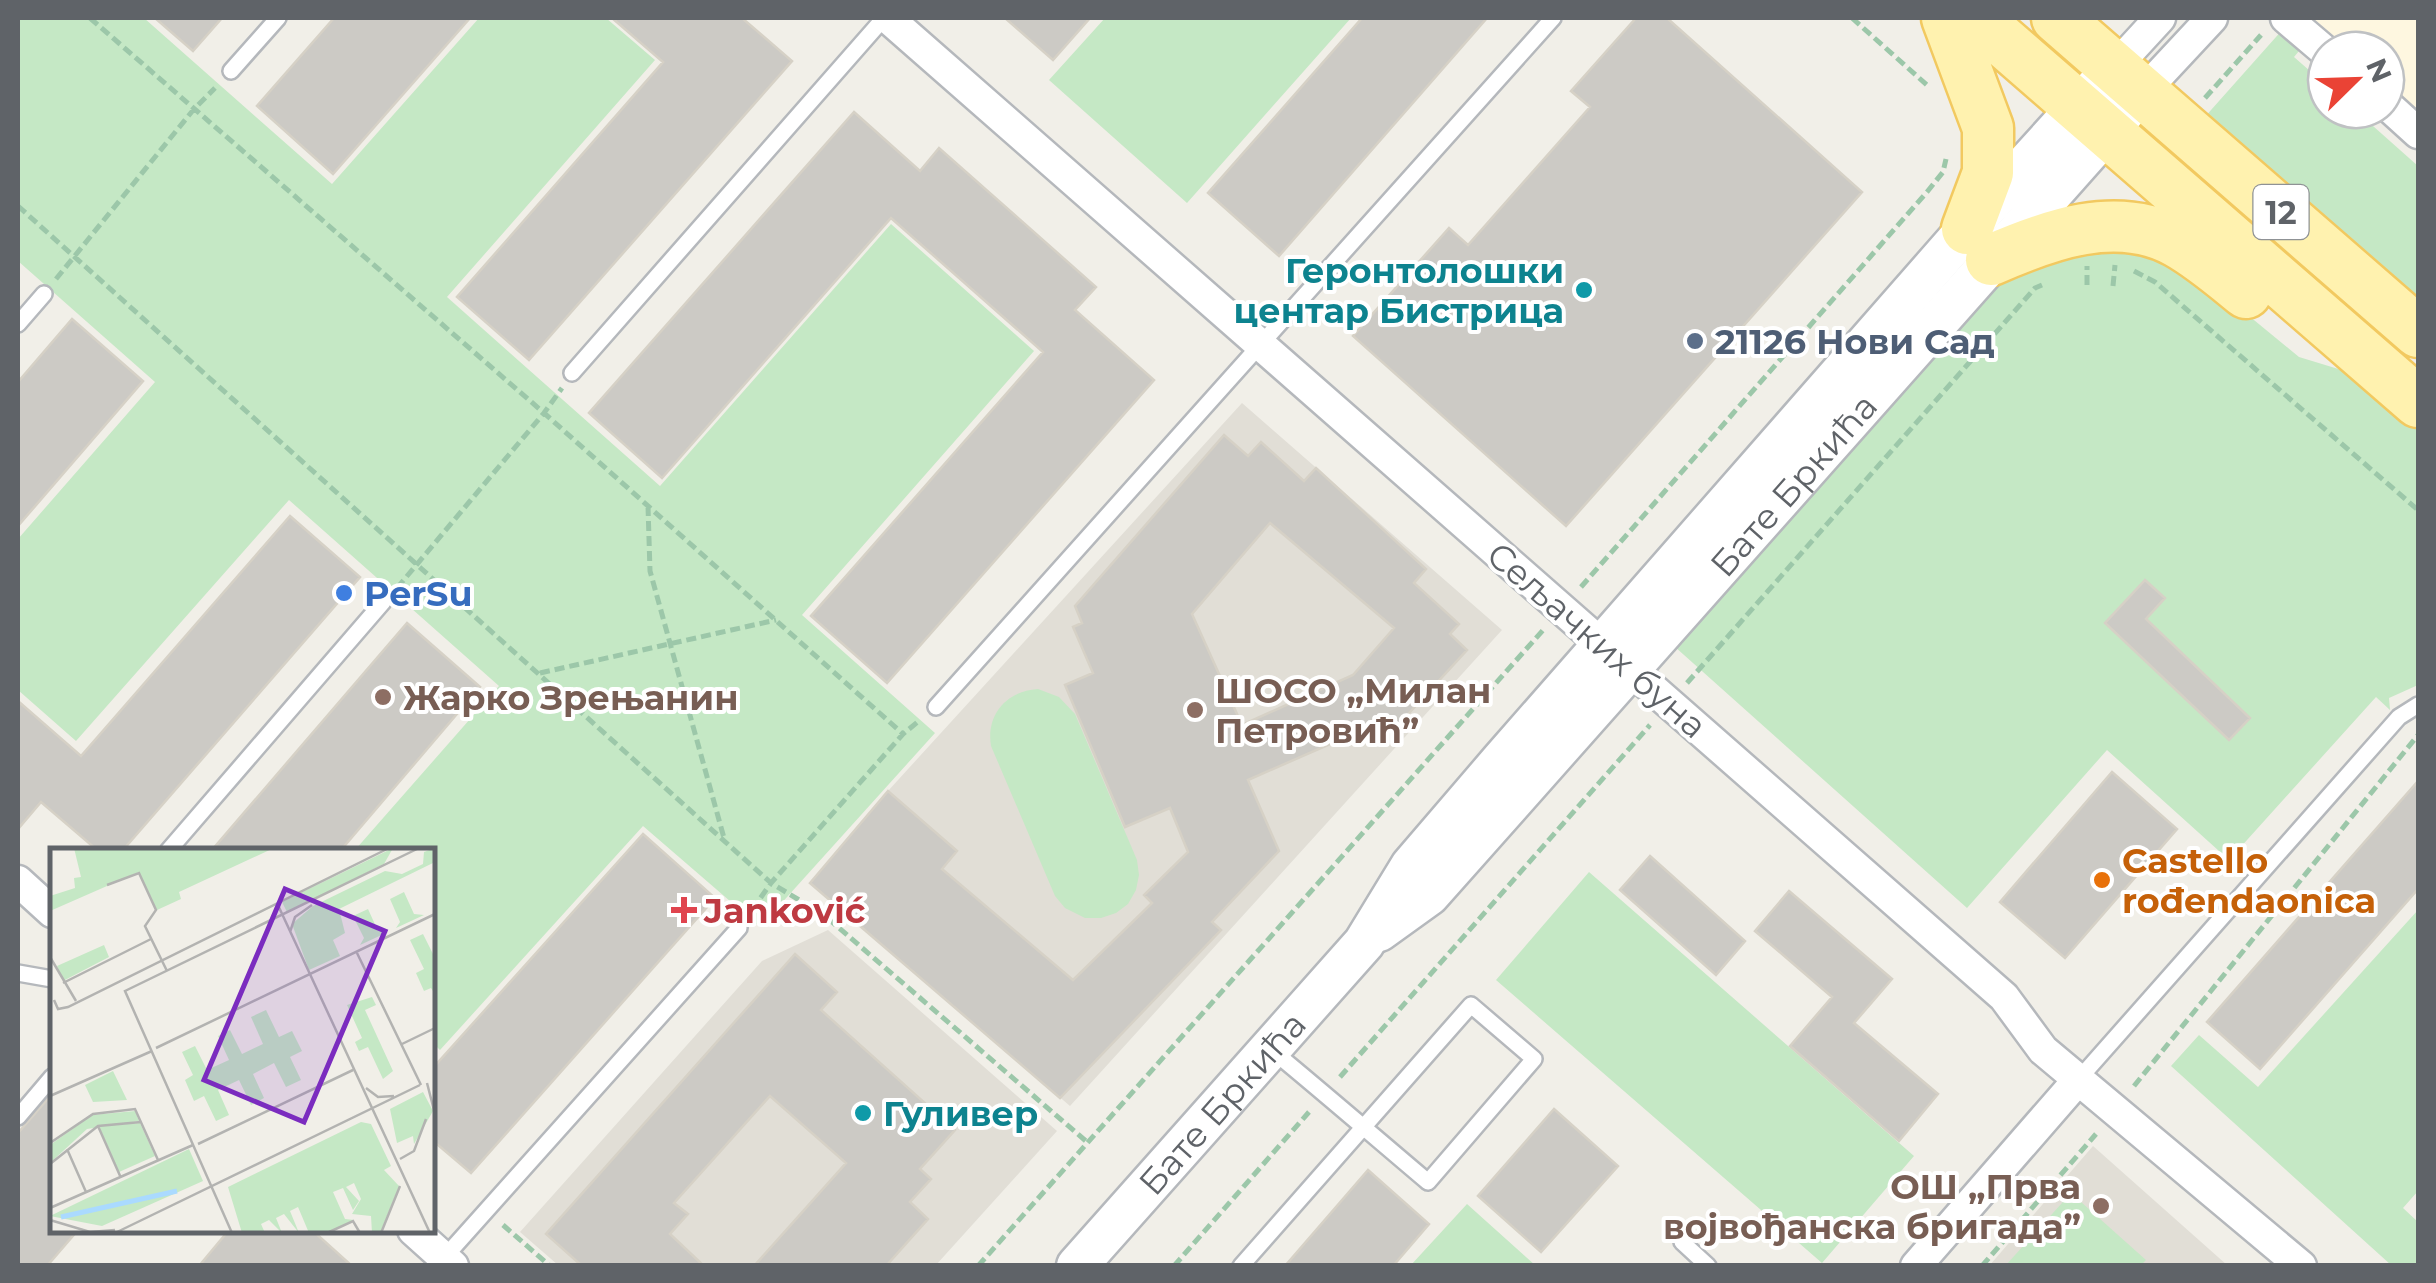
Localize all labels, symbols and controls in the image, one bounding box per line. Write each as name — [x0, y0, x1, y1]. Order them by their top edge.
north arrow — [2306, 30, 2406, 130]
text: N — [2359, 53, 2399, 87]
road number: 12 — [2254, 185, 2308, 239]
place label: Геронтолошки центар Бистрица — [1234, 249, 1564, 332]
marker: Геронтолошки центар Бистрица — [1573, 279, 1595, 301]
place label: 21126 Нови Сад — [1715, 320, 1995, 363]
marker: 21126 Нови Сад — [1684, 330, 1706, 352]
street label: Бате Бркића — [1701, 385, 1886, 585]
street label: Сељачких буна — [1478, 533, 1716, 747]
place label: PerSu — [364, 572, 472, 615]
marker: PerSu — [333, 582, 355, 604]
place label: ШОСО „Милан Петровић” — [1215, 669, 1491, 752]
place label: Жарко Зрењанин — [403, 676, 739, 719]
marker: Жарко Зрењанин — [372, 686, 394, 708]
marker: ШОСО „Милан Петровић” — [1184, 699, 1206, 721]
place label: Castello rođendaonica — [2122, 839, 2376, 922]
inset map — [50, 848, 435, 1233]
marker: Castello rođendaonica — [2091, 869, 2113, 891]
place label: Janković — [703, 889, 866, 932]
marker: Janković — [673, 899, 695, 921]
street label: Бате Бркића — [1129, 1003, 1314, 1203]
place label: Гуливер — [883, 1092, 1038, 1135]
marker: Гуливер — [852, 1102, 874, 1124]
place label: ОШ „Прва војвођанска бригада” — [1663, 1165, 2081, 1248]
marker: ОШ „Прва војвођанска бригада” — [2090, 1195, 2112, 1217]

